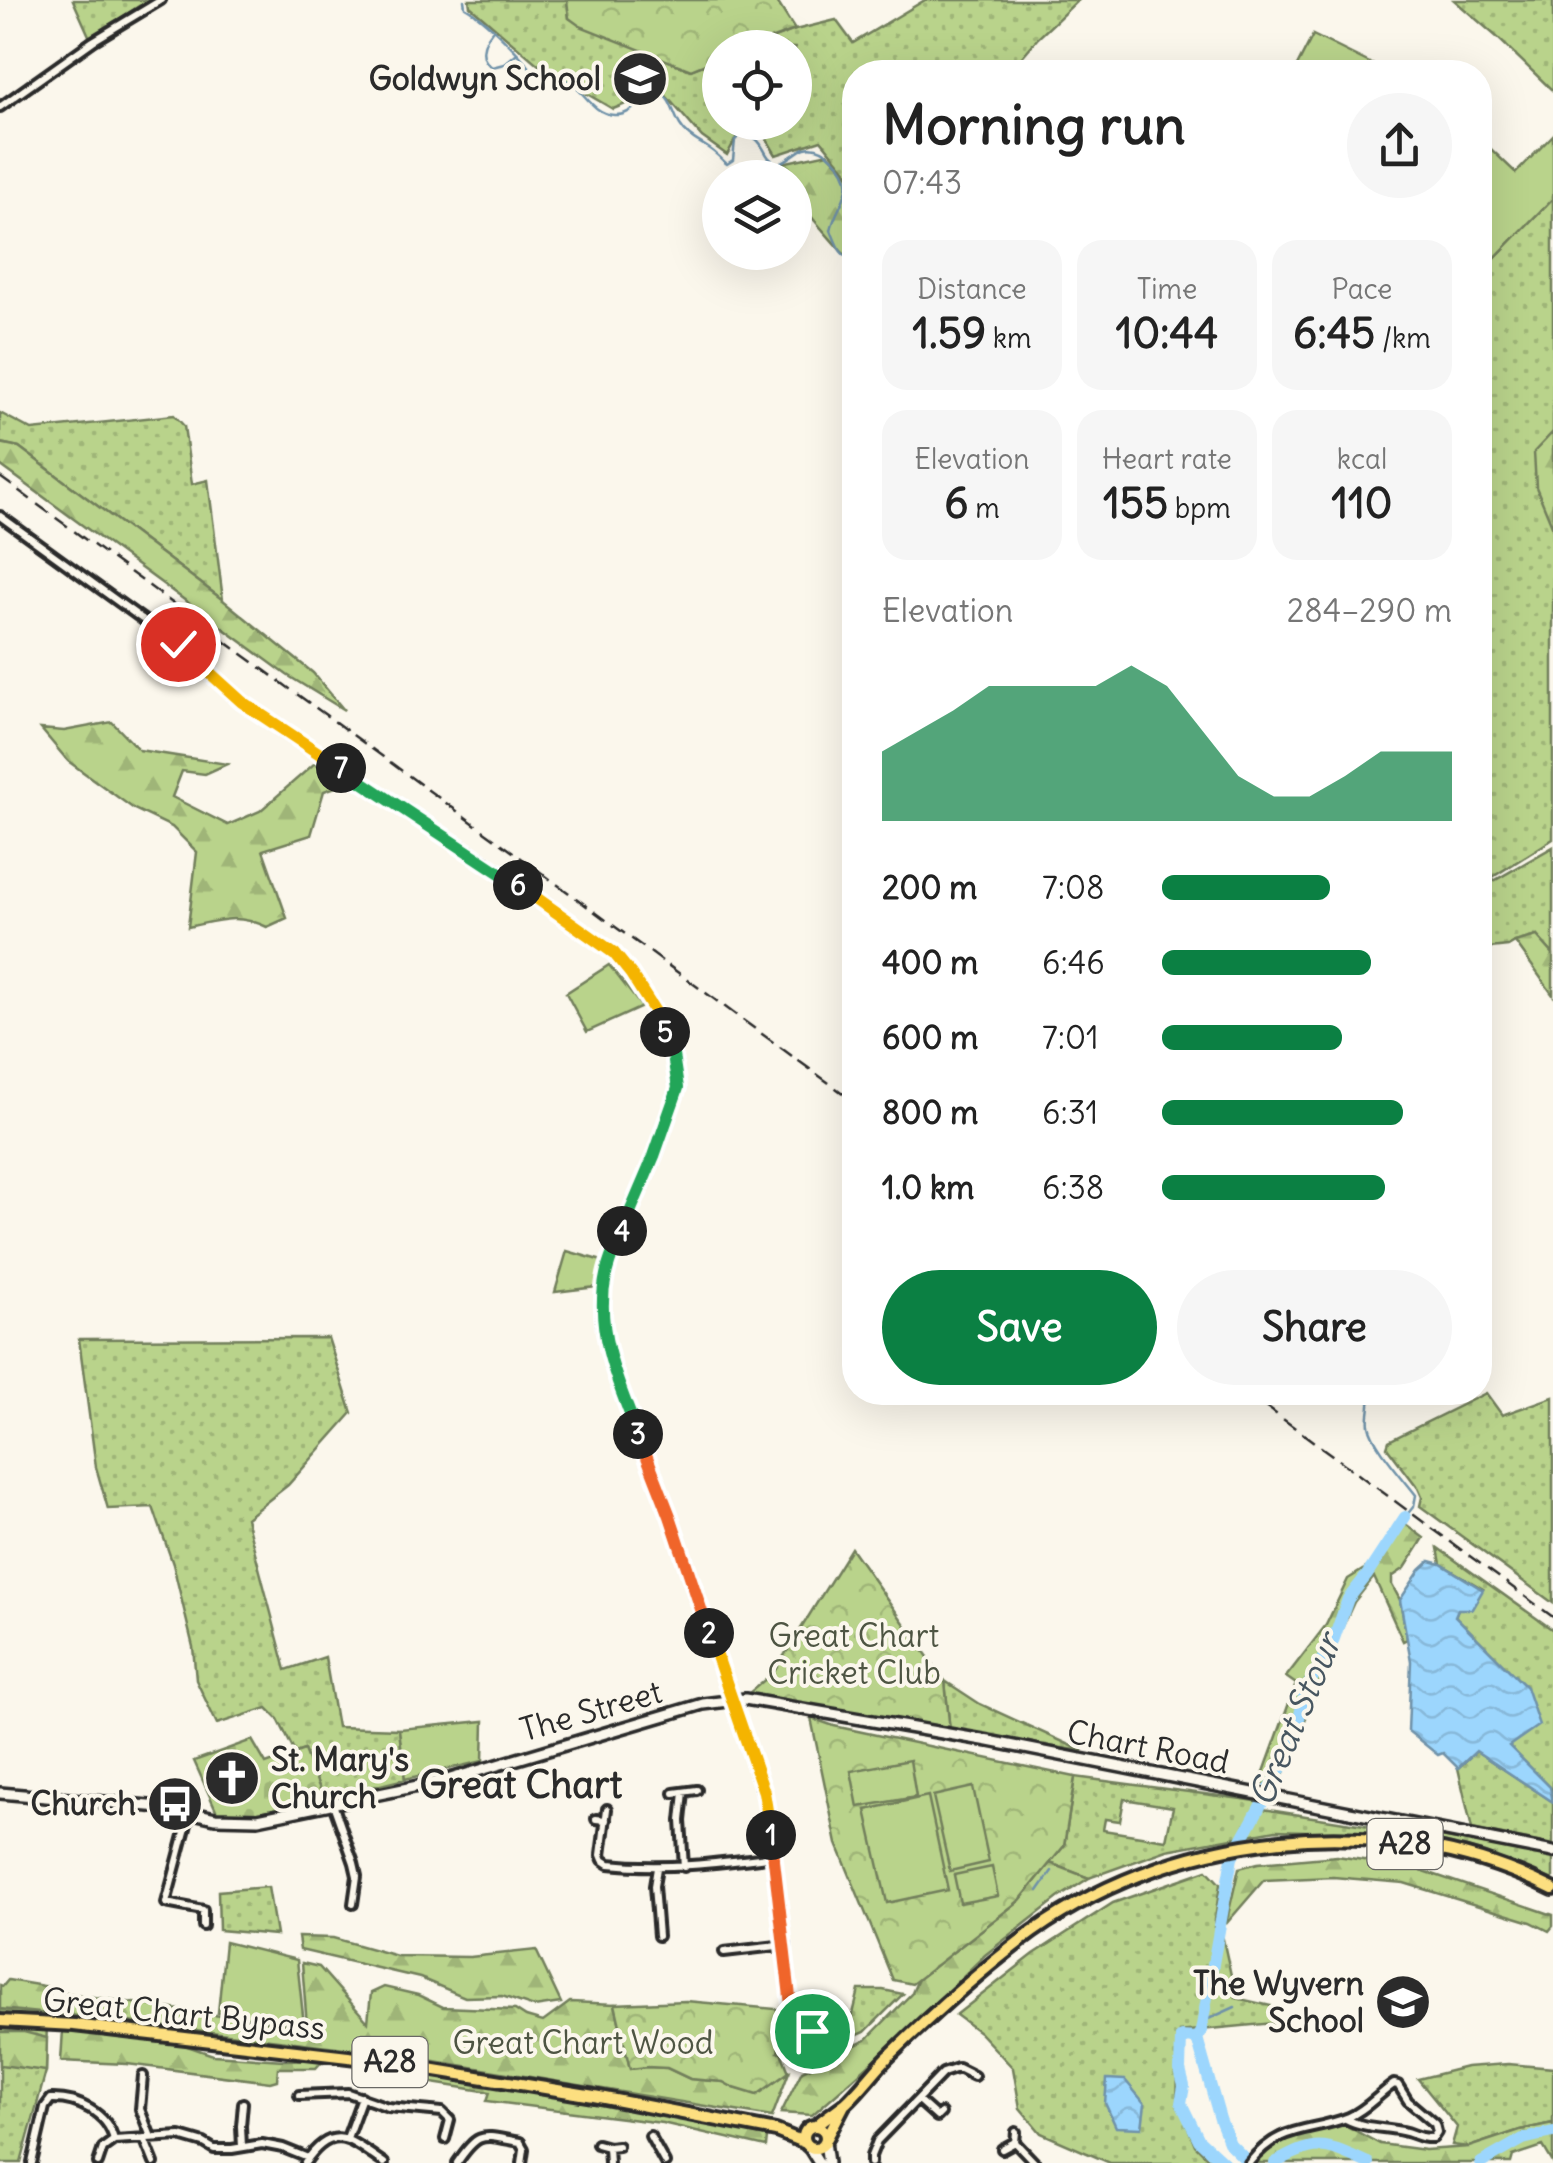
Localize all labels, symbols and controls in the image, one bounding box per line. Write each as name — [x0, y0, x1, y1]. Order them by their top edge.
map controls — [702, 30, 812, 270]
button: locate — [702, 30, 812, 140]
school or university icon: Goldwyn School — [610, 49, 670, 109]
place label: Goldwyn School — [369, 58, 601, 99]
text: Morning run — [882, 90, 1186, 159]
button: share — [1347, 93, 1452, 198]
button: layers — [702, 160, 812, 270]
text: 07:43 — [882, 162, 962, 203]
text: Distance — [917, 271, 1027, 307]
text: Time — [1137, 271, 1197, 307]
text: Pace — [1332, 271, 1392, 307]
text: 1.59 — [912, 307, 986, 359]
text: 10:44 — [1116, 307, 1218, 359]
text: 6:45 — [1293, 307, 1375, 359]
text: km — [986, 320, 1032, 356]
text: /km — [1375, 320, 1431, 356]
text: Elevation — [915, 441, 1029, 477]
text: Heart rate — [1102, 441, 1232, 477]
text: kcal — [1337, 441, 1387, 477]
text: 6 — [944, 477, 969, 529]
text: 155 — [1103, 477, 1168, 529]
text: 110 — [1332, 477, 1392, 529]
text: m — [969, 490, 1000, 526]
text: bpm — [1168, 490, 1231, 526]
text: Elevation — [882, 590, 1013, 631]
text: 284–290 m — [1287, 590, 1452, 631]
pin — [136, 602, 221, 687]
icon: check — [151, 617, 206, 672]
pin: 7 — [316, 743, 366, 793]
text: 7 — [334, 750, 348, 786]
pin: 6 — [493, 860, 543, 910]
text: 6 — [510, 867, 526, 903]
text: 200 m — [882, 867, 977, 908]
text: 7:08 — [1042, 867, 1104, 908]
text: 400 m — [882, 942, 978, 983]
text: 6:46 — [1042, 942, 1105, 983]
pin: 5 — [640, 1007, 690, 1057]
text: 5 — [657, 1014, 673, 1050]
text: 600 m — [882, 1017, 978, 1058]
text: 7:01 — [1042, 1017, 1099, 1058]
text: 800 m — [882, 1092, 978, 1133]
text: 6:31 — [1042, 1092, 1098, 1133]
text: 1.0 km — [882, 1167, 974, 1208]
text: 6:38 — [1042, 1167, 1104, 1208]
pin: 4 — [597, 1206, 647, 1256]
text: 4 — [614, 1213, 630, 1249]
button: Save — [882, 1270, 1157, 1385]
button: Share — [1177, 1270, 1452, 1385]
pin: 3 — [613, 1409, 663, 1459]
text: 3 — [630, 1416, 646, 1452]
pin: 2 — [684, 1608, 734, 1658]
text: 2 — [701, 1615, 717, 1651]
park label: Great Chart Cricket Club — [767, 1615, 941, 1693]
water label: Great Stour — [1238, 1624, 1351, 1812]
street label: The Street — [515, 1671, 667, 1750]
street label: Chart Road — [1064, 1711, 1233, 1782]
place label: St. Mary's Church — [271, 1739, 409, 1817]
church icon: St. Mary's Church — [202, 1748, 262, 1808]
district label: Great Chart — [420, 1761, 623, 1808]
bus stop icon: Church — [145, 1774, 205, 1834]
place label: Church — [30, 1783, 136, 1824]
pin: 1 — [746, 1810, 796, 1860]
text: 1 — [765, 1817, 777, 1853]
road number: A28 — [1368, 1819, 1442, 1869]
place label: The Wyvern School — [1193, 1963, 1364, 2041]
school or university icon: The Wyvern School — [1373, 1972, 1433, 2032]
street label: Great Chart Bypass — [41, 1978, 327, 2049]
pin — [770, 1989, 855, 2074]
icon: arrive — [785, 2004, 840, 2059]
park label: Great Chart Wood — [452, 2022, 714, 2063]
road number: A28 — [352, 2037, 428, 2087]

